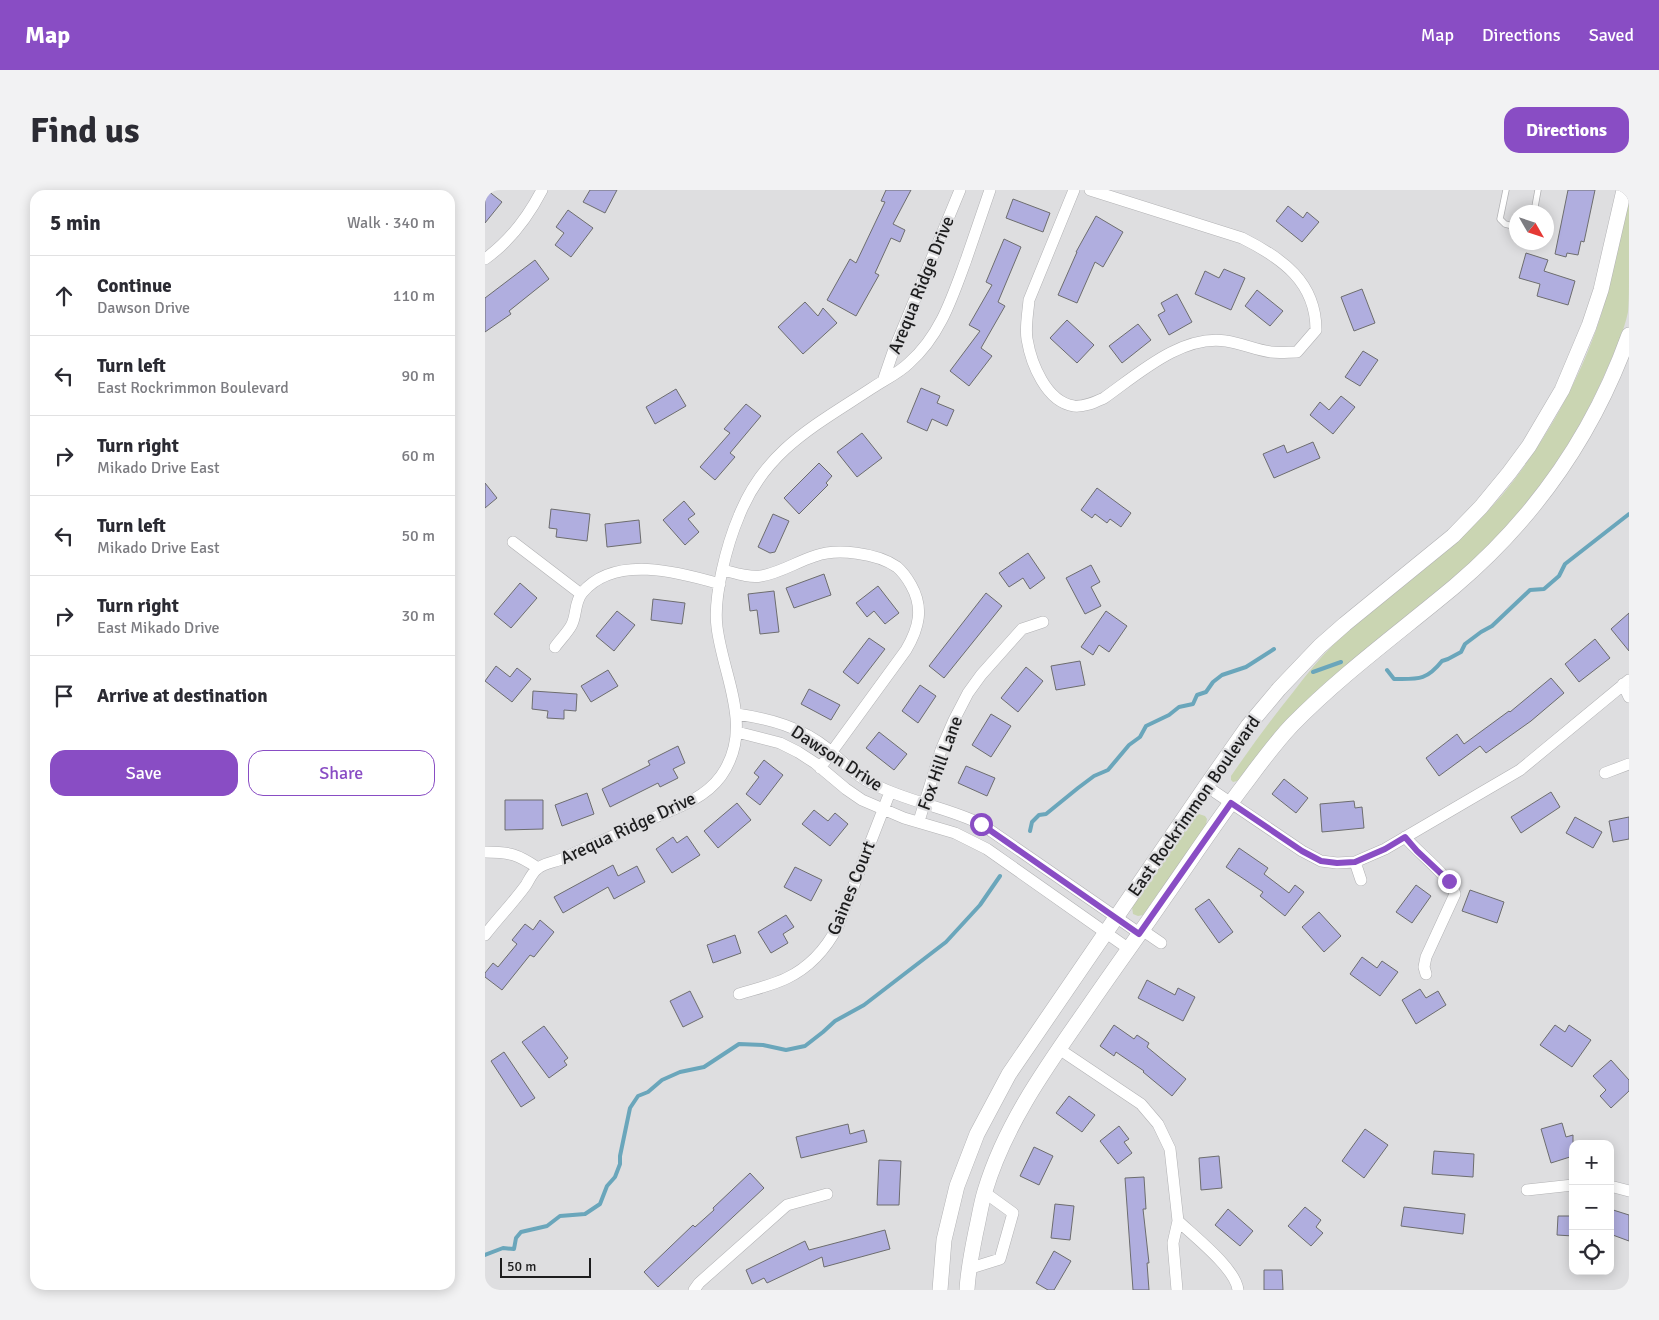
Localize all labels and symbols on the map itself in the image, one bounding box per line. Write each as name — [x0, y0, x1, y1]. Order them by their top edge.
north arrow — [1509, 205, 1554, 250]
street label: Arequa Ridge Drive — [883, 213, 959, 357]
street label: East Rockrimmon Boulevard — [1123, 711, 1265, 901]
street label: Fox Hill Lane — [913, 713, 967, 813]
street label: Dawson Drive — [787, 720, 887, 796]
street label: Arequa Ridge Drive — [557, 787, 699, 869]
route start — [970, 813, 993, 836]
street label: Gaines Court — [822, 838, 880, 938]
route end — [1438, 870, 1461, 893]
scale bar — [500, 1255, 591, 1278]

